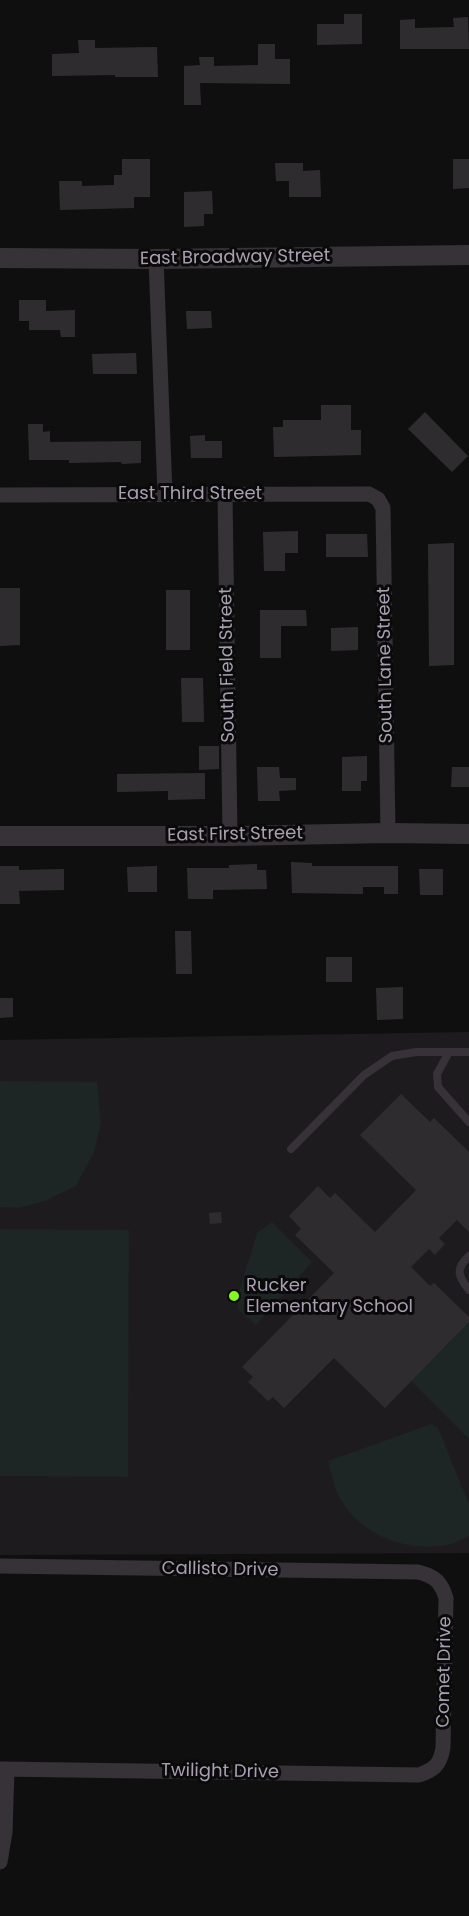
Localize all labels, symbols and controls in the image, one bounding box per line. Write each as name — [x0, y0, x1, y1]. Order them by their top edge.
street label: East Broadway Street — [140, 246, 330, 270]
street label: East Third Street — [118, 483, 262, 505]
street label: South Field Street — [216, 587, 240, 743]
street label: South Lane Street — [374, 587, 398, 743]
street label: East First Street — [167, 823, 303, 847]
place label: Rucker Elementary School — [246, 1275, 413, 1318]
marker: Rucker Elementary School — [227, 1289, 241, 1303]
street label: Callisto Drive — [161, 1558, 279, 1582]
street label: Comet Drive — [433, 1616, 457, 1728]
street label: Twilight Drive — [161, 1760, 279, 1784]

